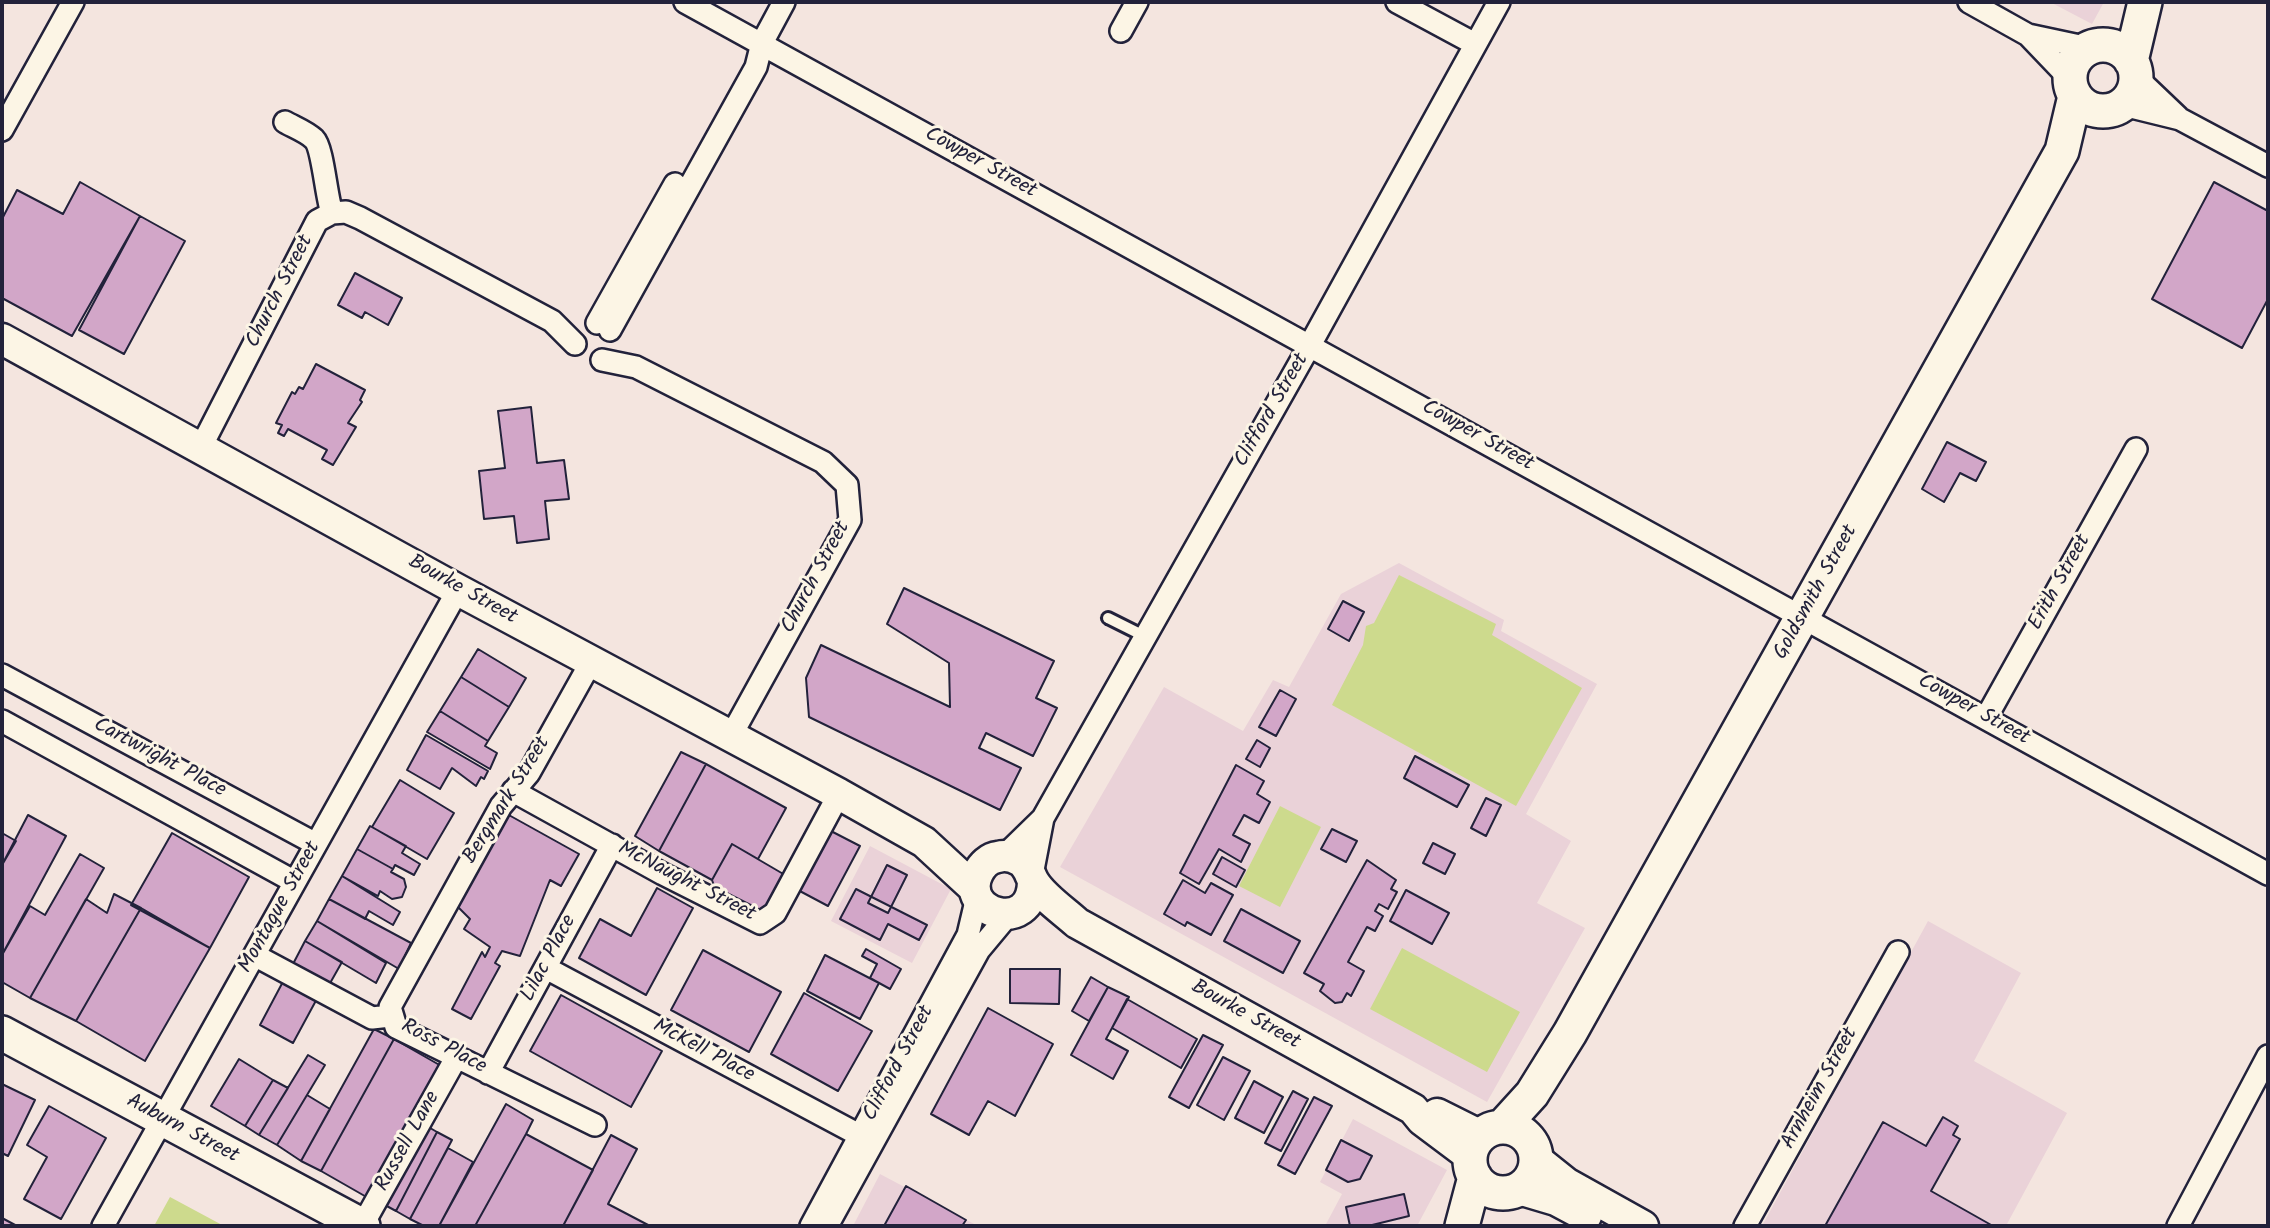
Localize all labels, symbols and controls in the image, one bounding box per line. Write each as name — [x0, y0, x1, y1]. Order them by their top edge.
street label: Cowper Street — [920, 123, 1040, 205]
street label: Church Street — [242, 231, 320, 353]
street label: Clifford Street — [1230, 350, 1316, 472]
street label: Cowper Street — [1417, 396, 1537, 478]
street label: Church Street — [777, 518, 857, 638]
street label: Goldsmith Street — [1770, 521, 1864, 665]
street label: Erith Street — [2024, 531, 2098, 635]
street label: Bourke Street — [403, 551, 521, 631]
street label: Cowper Street — [1913, 670, 2033, 752]
street label: Cartwright Place — [88, 713, 230, 805]
street label: Bergmark Street — [459, 733, 557, 869]
street label: McNaught Street — [613, 837, 759, 929]
street label: Montague Street — [234, 838, 328, 978]
street label: Lilac Place — [517, 911, 583, 1007]
street label: Bourke Street — [1186, 976, 1304, 1056]
street label: Clifford Street — [859, 1002, 941, 1126]
street label: Ross Place — [396, 1015, 490, 1081]
street label: McKell Place — [648, 1015, 758, 1089]
street label: Arnheim Street — [1777, 1024, 1865, 1154]
street label: Russell Lane — [371, 1088, 447, 1196]
street label: Auburn Street — [121, 1090, 243, 1170]

